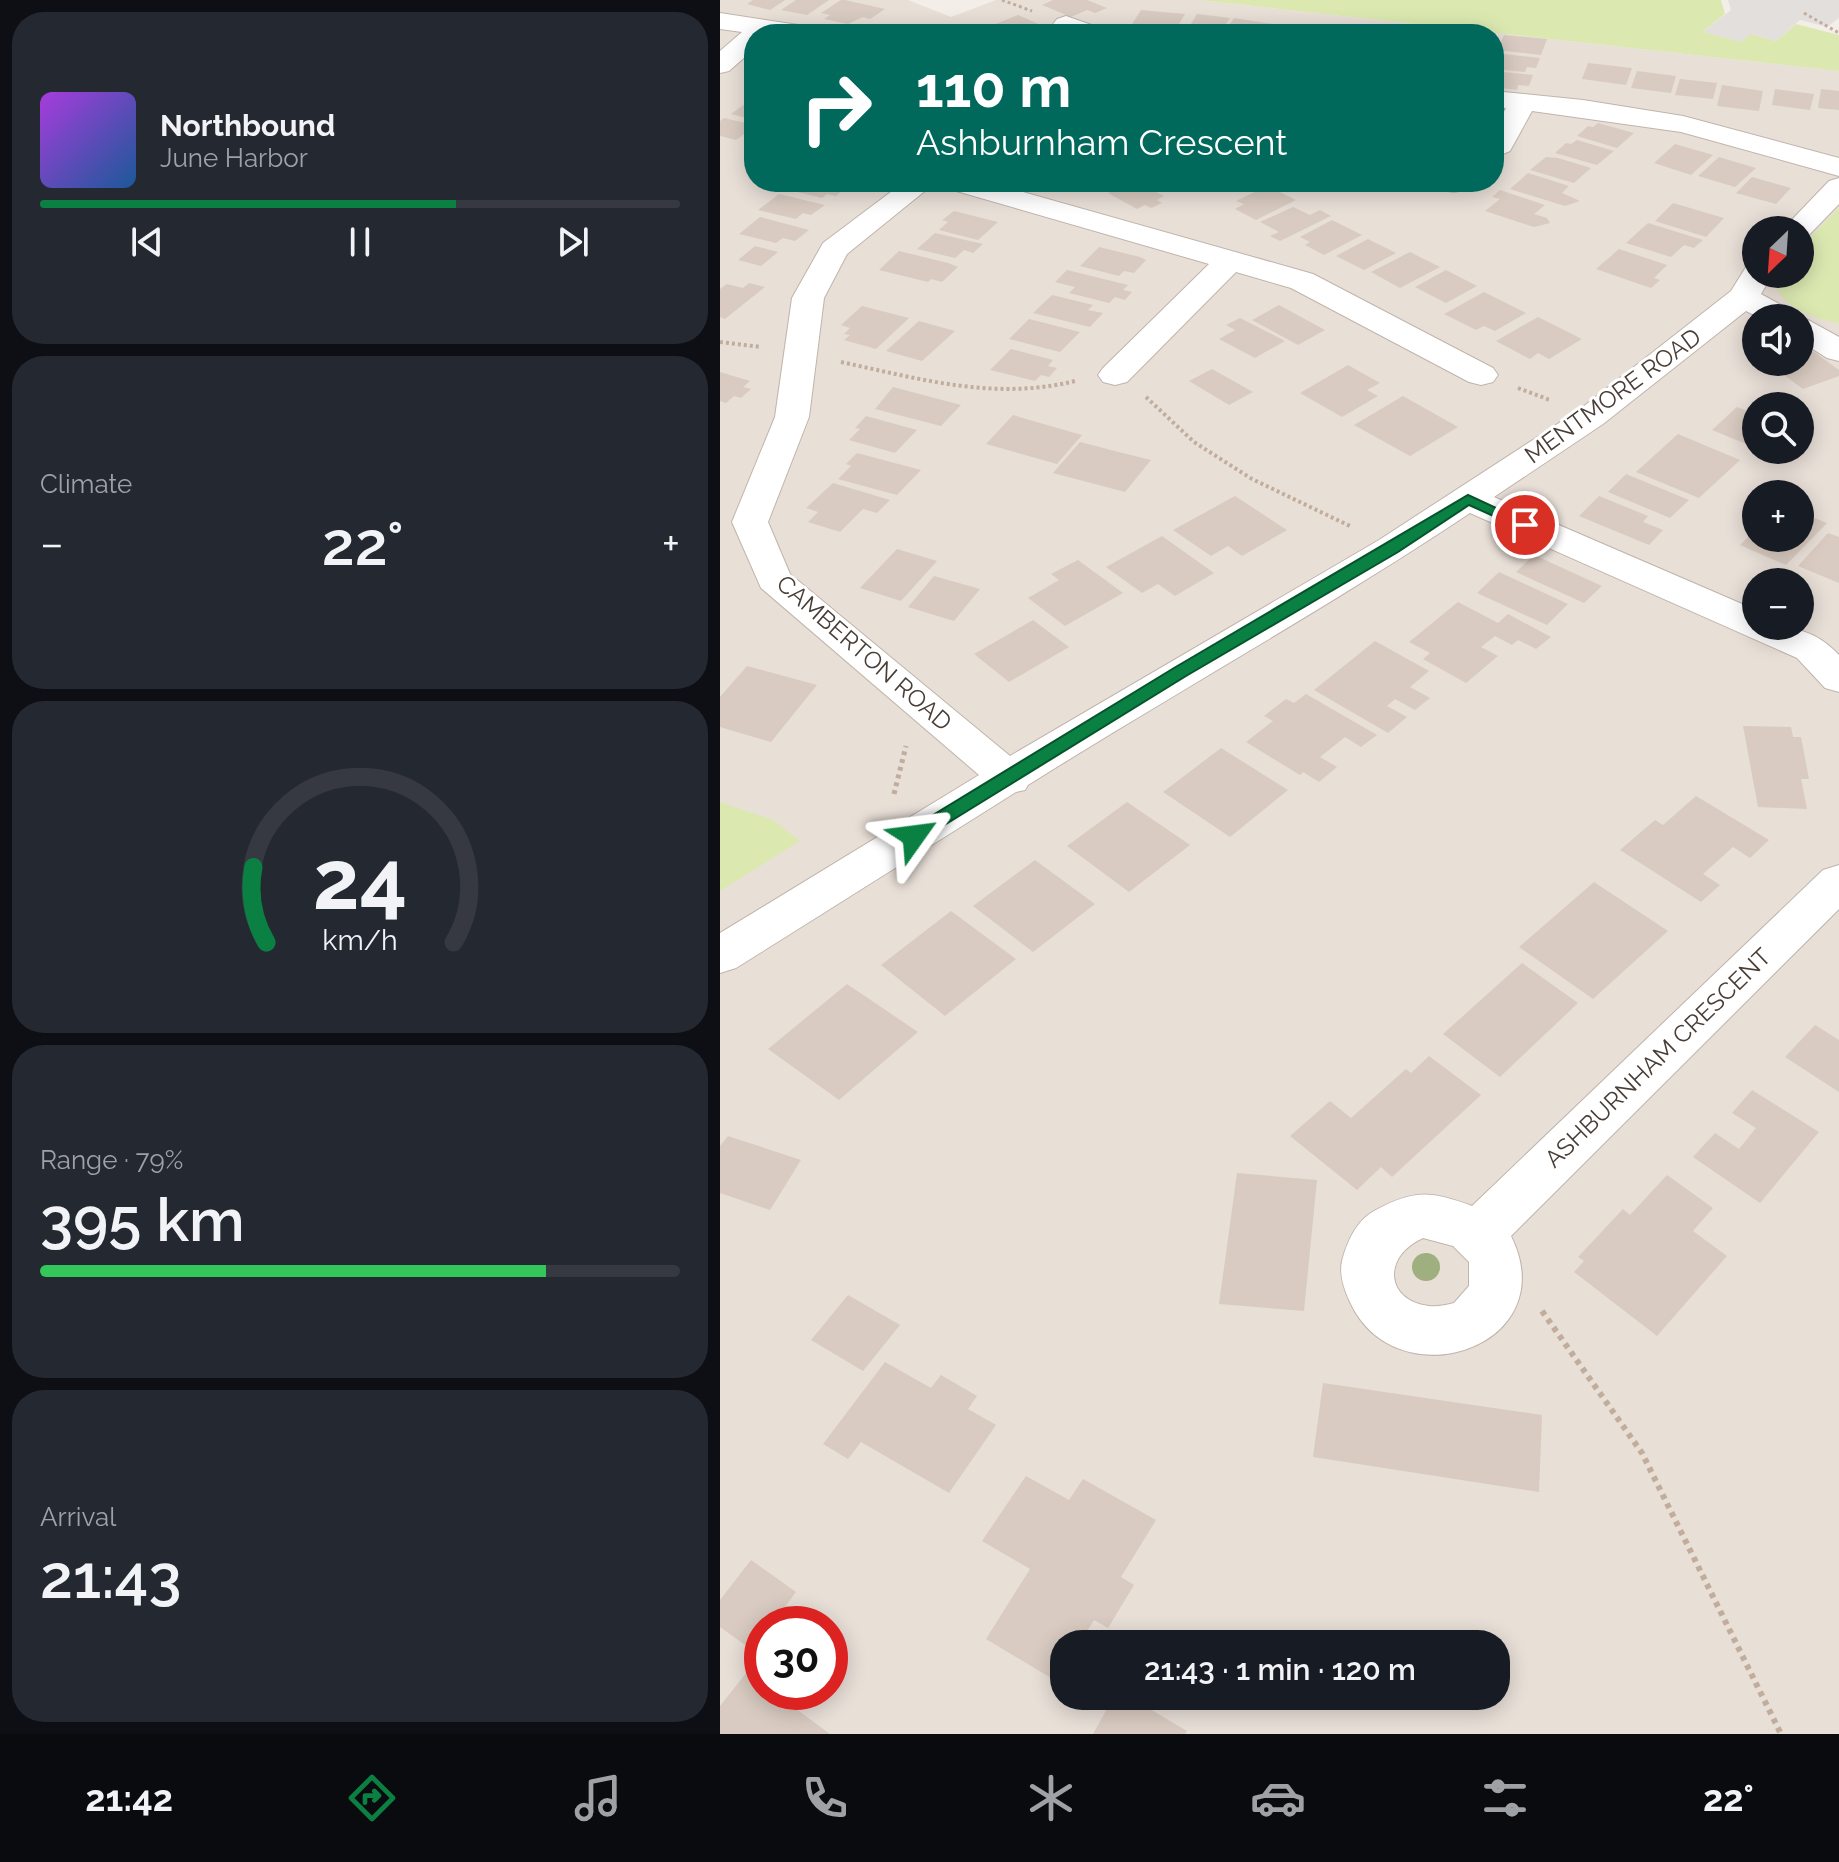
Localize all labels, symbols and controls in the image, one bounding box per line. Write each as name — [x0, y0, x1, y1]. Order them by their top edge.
text: 110 m — [916, 54, 1071, 120]
icon: right — [784, 56, 888, 160]
text: Northbound — [160, 108, 335, 143]
text: Ashburnham Crescent — [916, 121, 1287, 163]
text: June Harbor — [160, 143, 308, 173]
north arrow — [1742, 216, 1814, 288]
map controls — [1742, 216, 1814, 640]
icon: previous — [125, 220, 169, 264]
icon: pause — [338, 220, 382, 264]
icon: next — [551, 220, 595, 264]
button: sound — [1742, 304, 1814, 376]
street label: MENTMORE ROAD — [1519, 322, 1706, 469]
button: search — [1742, 392, 1814, 464]
text: Climate — [40, 469, 132, 499]
button: + — [1742, 480, 1814, 552]
pin — [1491, 491, 1559, 559]
icon: arrive — [1503, 503, 1547, 547]
text: 22° — [322, 509, 404, 579]
text: − — [40, 518, 64, 569]
text: + — [662, 518, 680, 569]
button: − — [1742, 568, 1814, 640]
street label: CAMBERTON ROAD — [771, 569, 958, 737]
position arrow — [872, 794, 956, 878]
text: 24 — [313, 831, 407, 928]
text: km/h — [322, 923, 398, 957]
street label: ASHBURNHAM CRESCENT — [1539, 942, 1777, 1173]
text: Range · 79% — [40, 1145, 183, 1175]
text: 395 km — [40, 1185, 245, 1255]
text: Arrival — [40, 1502, 116, 1532]
text: 21:43 — [40, 1542, 181, 1612]
speed limit sign: 30 — [744, 1606, 848, 1710]
text: 21:43 · 1 min · 120 m — [1144, 1652, 1416, 1687]
icon: directions — [344, 1770, 400, 1826]
icon: music — [570, 1770, 626, 1826]
icon: phone — [797, 1770, 853, 1826]
icon: climate — [1023, 1770, 1079, 1826]
icon: car — [1250, 1770, 1306, 1826]
icon: filters — [1477, 1770, 1533, 1826]
text: 21:42 — [85, 1777, 173, 1819]
text: 22° — [1703, 1777, 1754, 1819]

